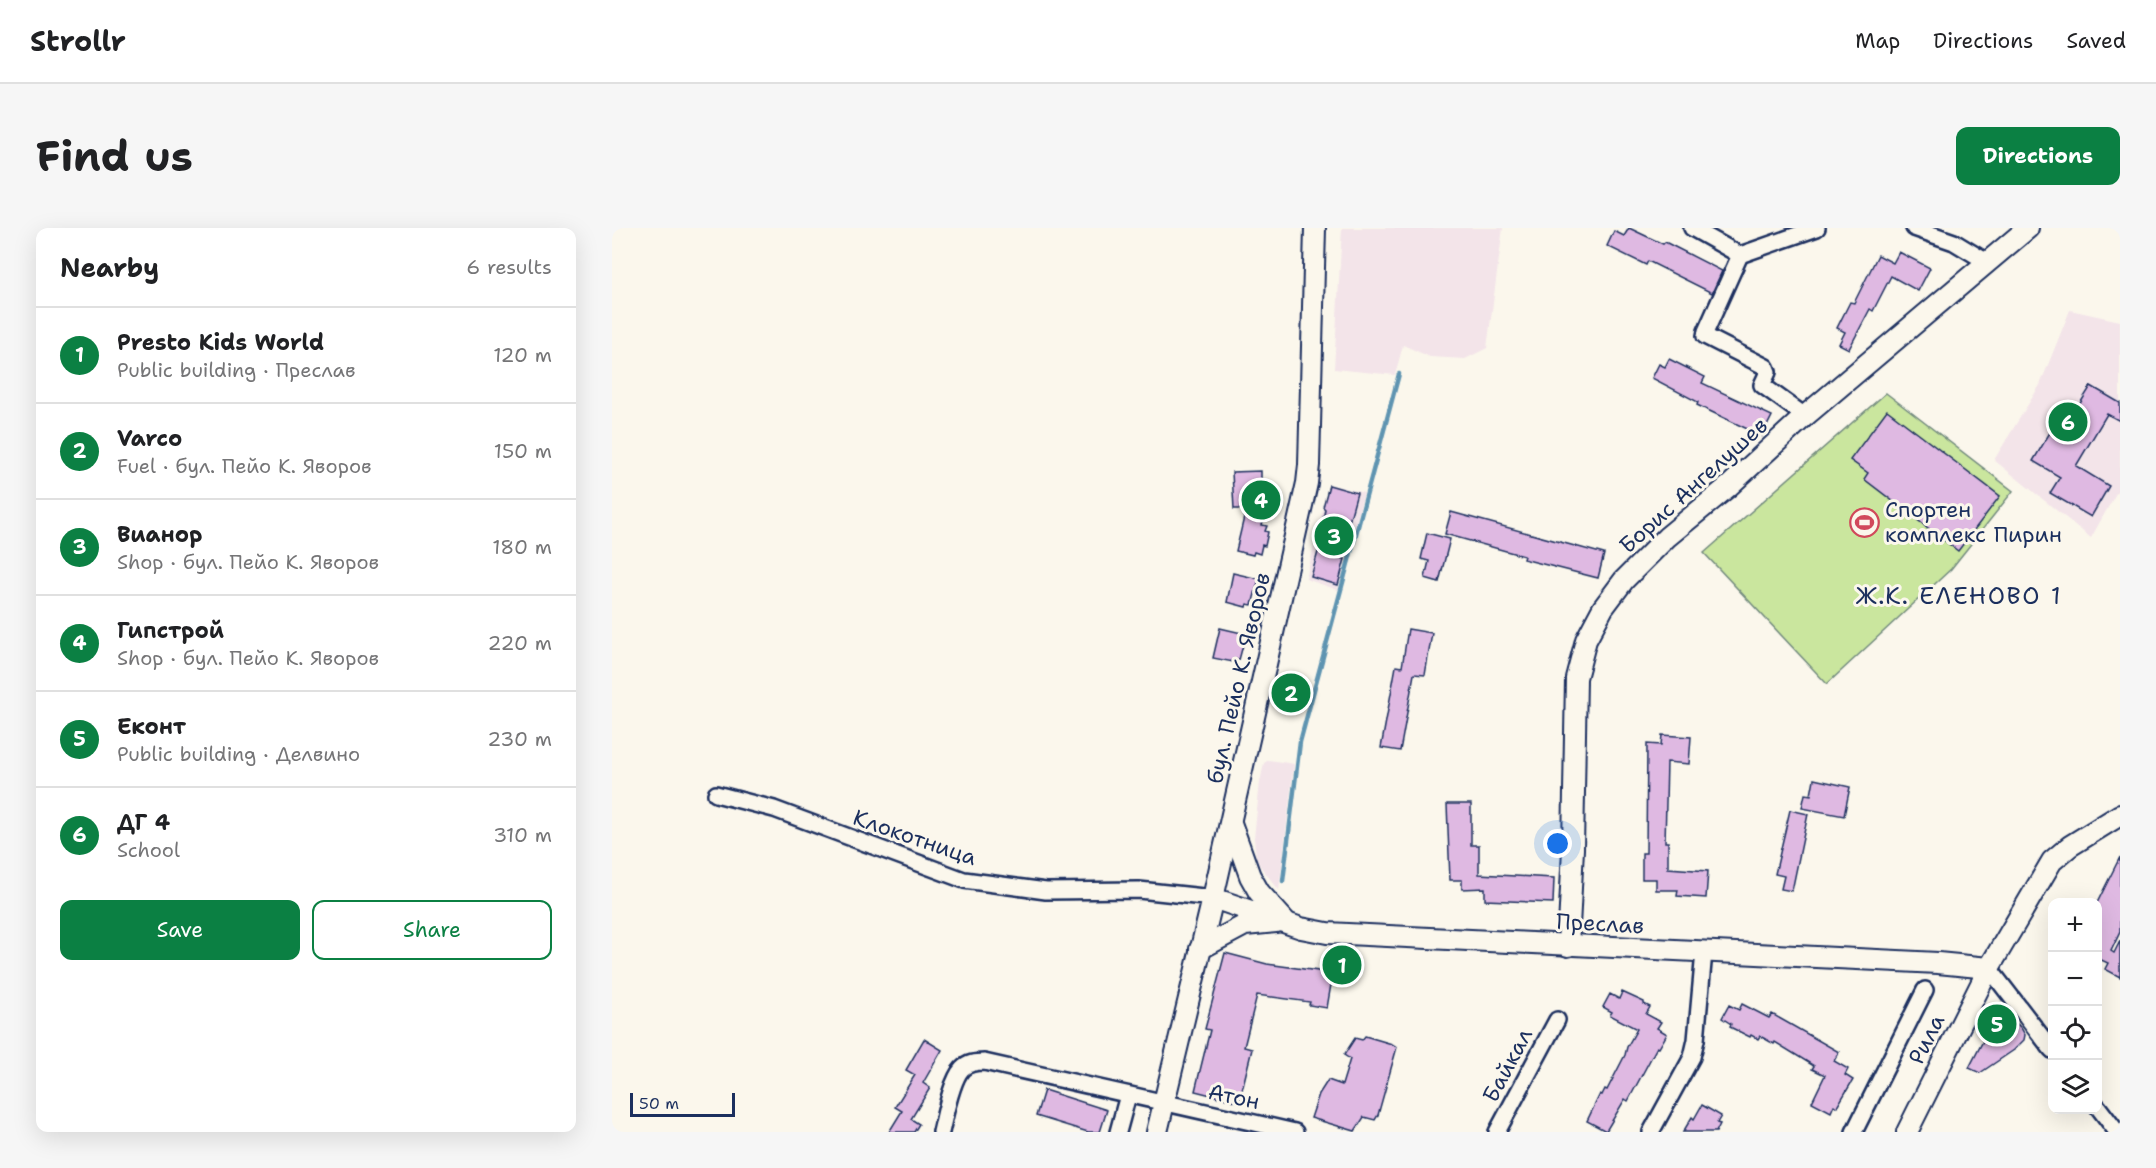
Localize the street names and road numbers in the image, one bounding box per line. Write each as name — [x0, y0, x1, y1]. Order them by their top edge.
street label: Борис Ангелушев — [1613, 411, 1774, 560]
street label: бул. Пейо К. Яворов — [1200, 570, 1277, 787]
street label: Клокотница — [849, 803, 981, 872]
street label: Преслав — [1555, 907, 1645, 940]
street label: Рила — [1902, 1009, 1951, 1069]
street label: Байкал — [1476, 1023, 1539, 1107]
street label: Атон — [1205, 1077, 1262, 1116]

